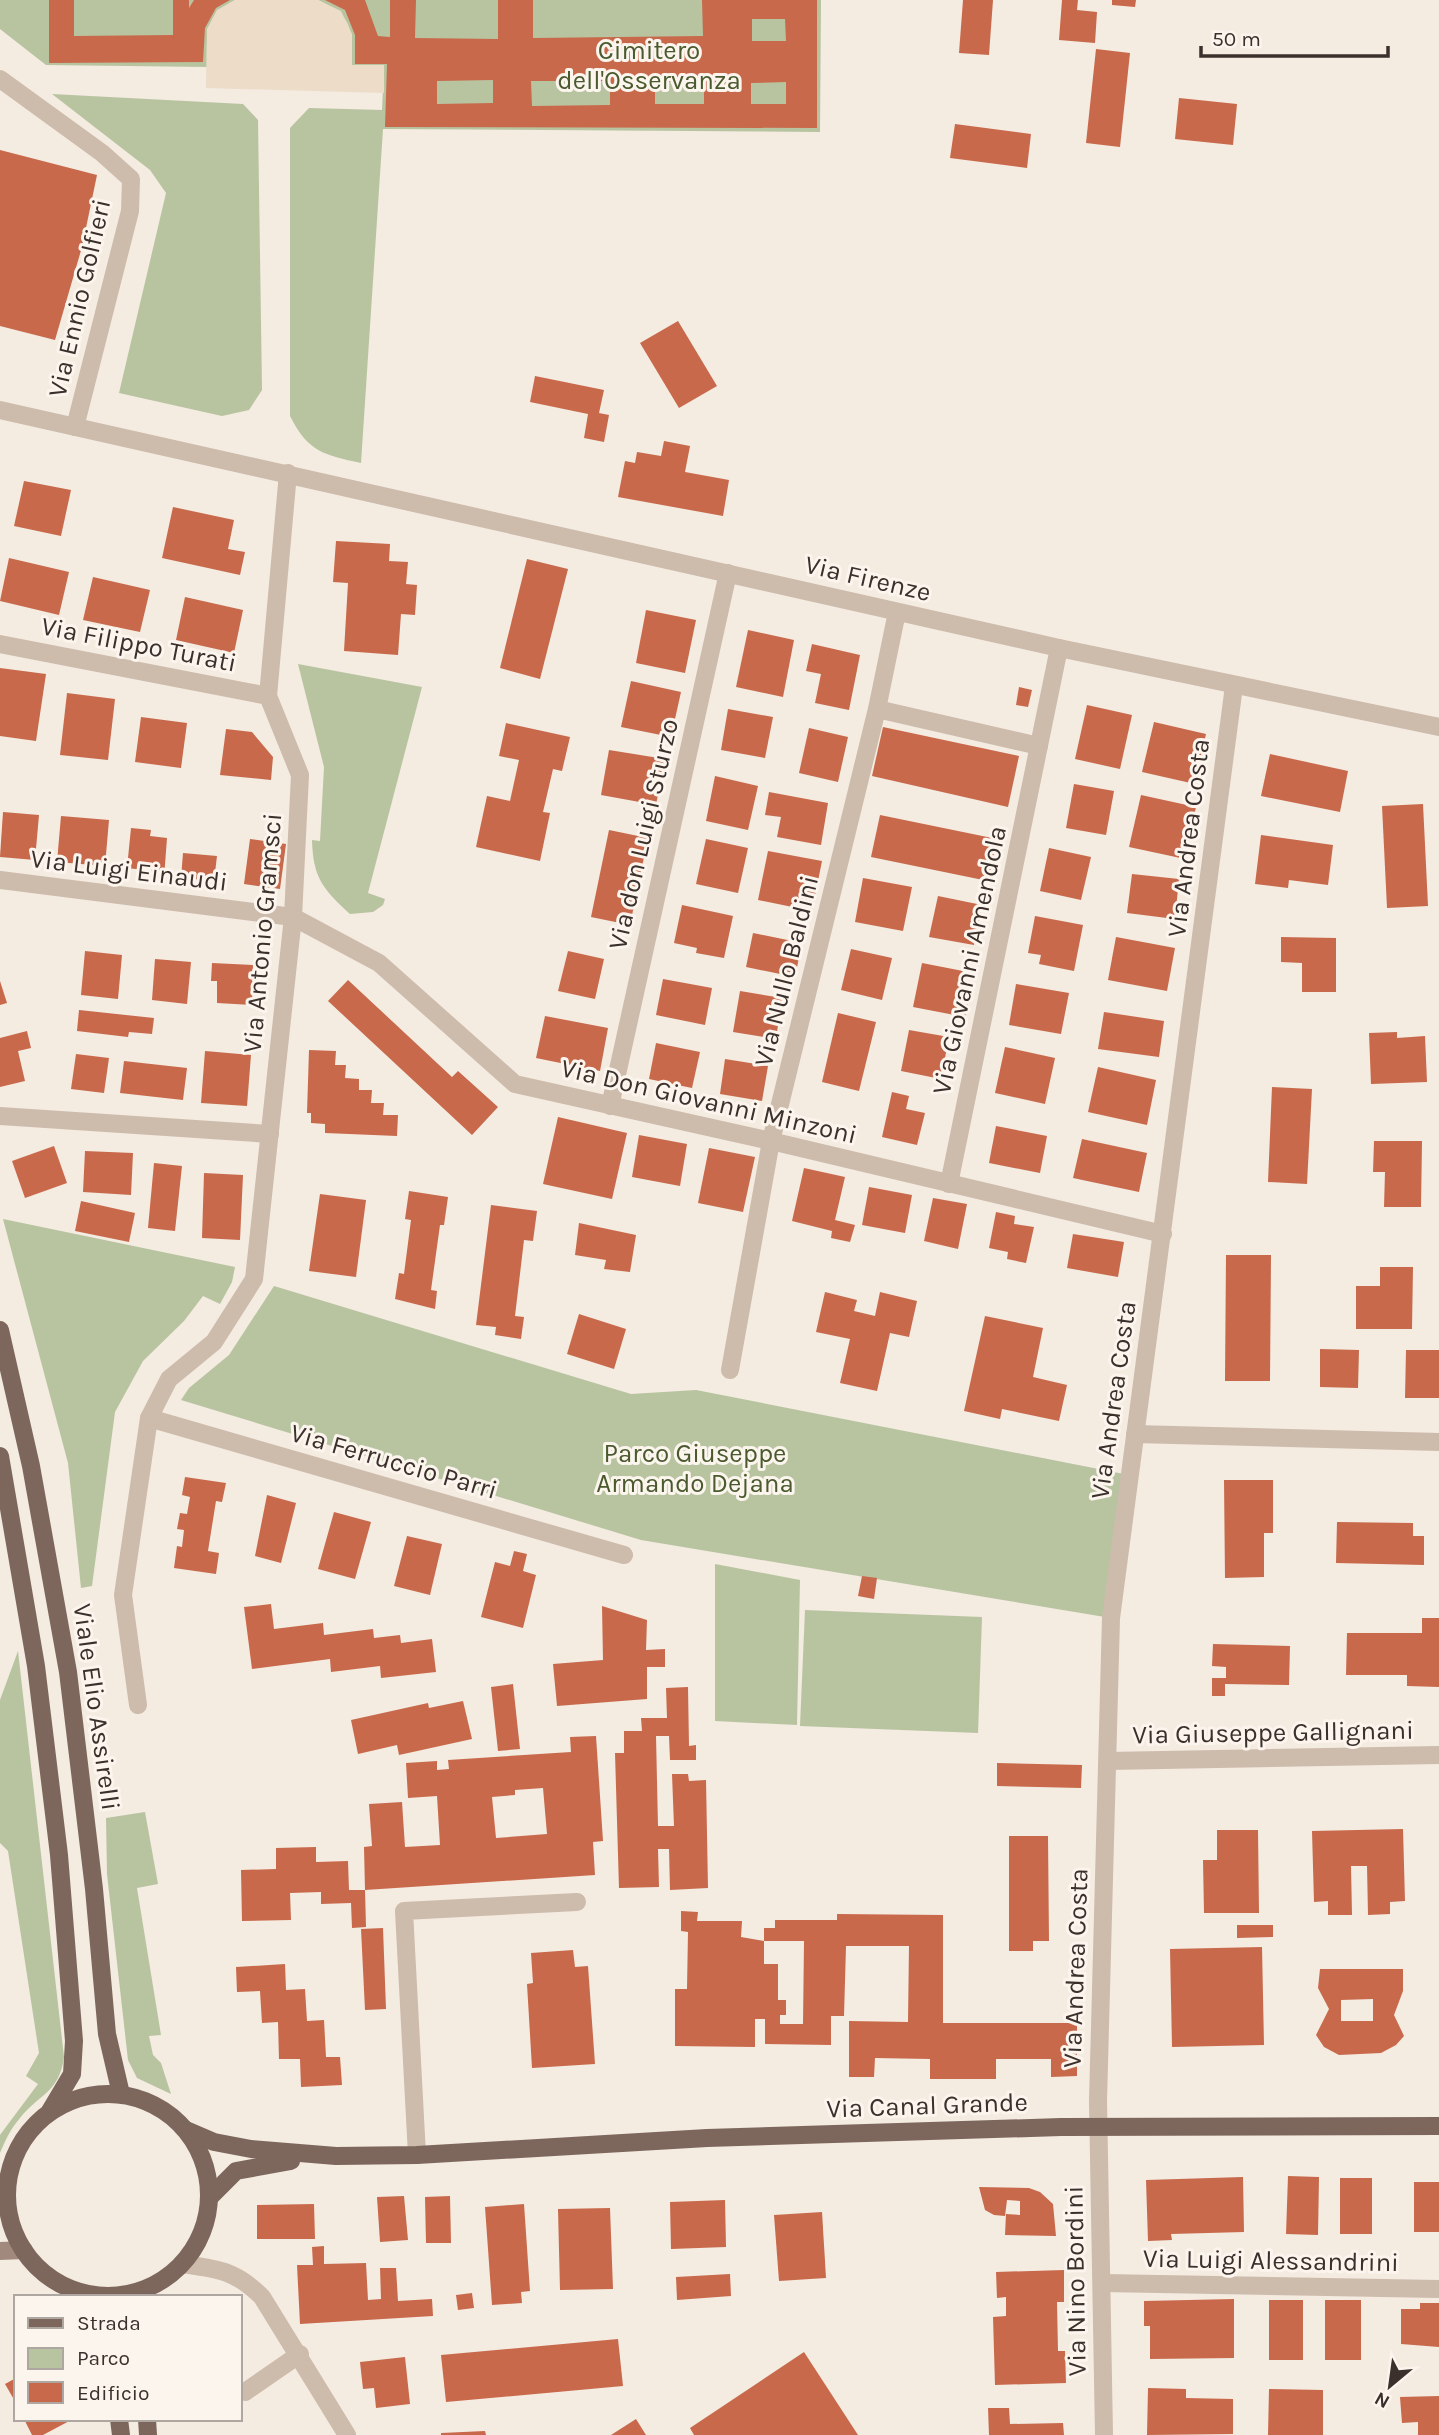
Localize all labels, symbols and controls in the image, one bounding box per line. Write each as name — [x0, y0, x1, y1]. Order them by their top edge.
scale bar — [1201, 14, 1388, 58]
text: 50 m — [1212, 27, 1261, 51]
park label: Cimitero dell'Osservanza — [557, 35, 741, 96]
street label: Via Ennio Golfieri — [42, 196, 117, 400]
street label: Via Firenze — [802, 549, 934, 608]
street label: Via Filippo Turati — [39, 610, 239, 679]
street label: Via don Luigi Sturzo — [602, 716, 685, 952]
street label: Via Andrea Costa — [1161, 737, 1216, 939]
street label: Via Antonio Gramsci — [237, 812, 288, 1054]
street label: Via Giovanni Amendola — [926, 823, 1013, 1097]
street label: Via Luigi Einaudi — [29, 843, 229, 898]
street label: Via Nullo Baldini — [748, 872, 825, 1070]
street label: Via Don Giovanni Minzoni — [558, 1052, 860, 1151]
street label: Via Andrea Costa — [1084, 1299, 1143, 1501]
street label: Via Ferruccio Parri — [287, 1417, 501, 1506]
park label: Parco Giuseppe Armando Dejana — [596, 1438, 794, 1499]
street label: Viale Elio Assirelli — [67, 1602, 126, 1813]
street label: Via Giuseppe Gallignani — [1132, 1715, 1414, 1750]
street label: Via Andrea Costa — [1057, 1868, 1094, 2069]
street label: Via Canal Grande — [826, 2086, 1028, 2125]
street label: Via Nino Bordini — [1058, 2185, 1093, 2377]
street label: Via Luigi Alessandrini — [1143, 2243, 1399, 2278]
legend — [14, 2295, 242, 2421]
text: Strada — [77, 2311, 141, 2335]
text: Parco — [77, 2346, 130, 2370]
north arrow — [1355, 2351, 1425, 2421]
text: Edificio — [77, 2381, 150, 2405]
text: N — [1371, 2387, 1394, 2413]

